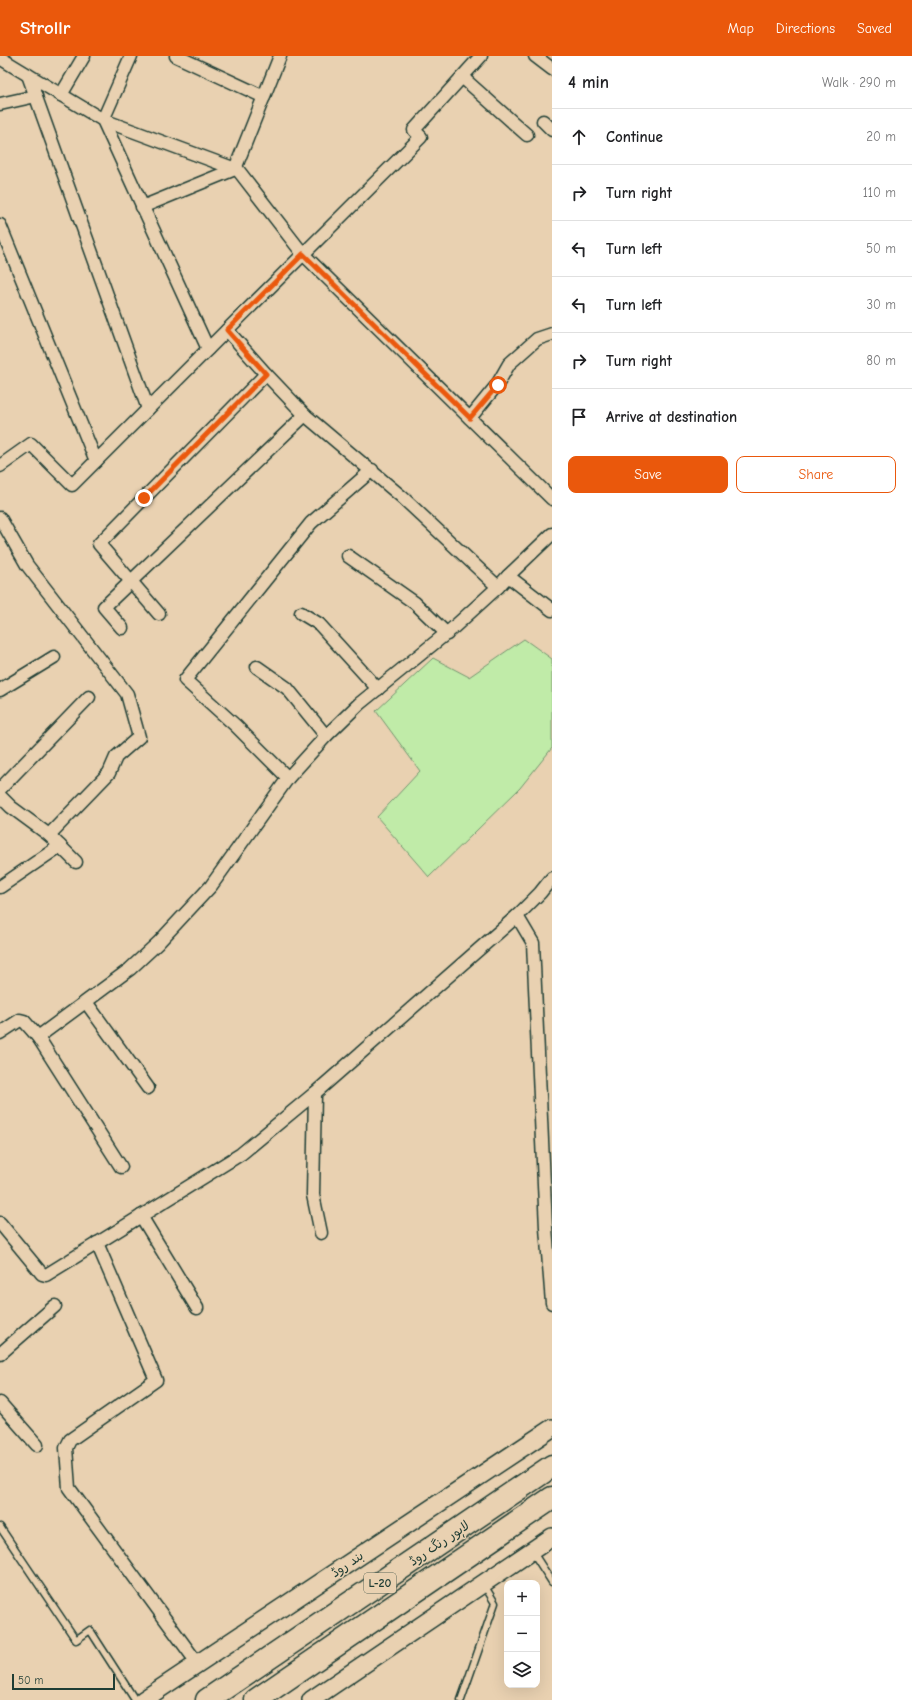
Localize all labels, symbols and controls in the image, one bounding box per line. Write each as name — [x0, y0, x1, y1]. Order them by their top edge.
text: Strollr — [20, 17, 70, 39]
text: Map — [727, 20, 754, 37]
text: Directions — [776, 20, 835, 37]
text: Saved — [857, 20, 892, 37]
text: 4 min — [568, 73, 609, 92]
text: Walk · 290 m — [822, 75, 896, 90]
icon: ahead — [568, 126, 590, 148]
text: Continue — [606, 128, 663, 146]
text: 20 m — [866, 129, 896, 144]
icon: right — [568, 182, 590, 204]
text: Turn right — [606, 184, 672, 202]
text: 110 m — [863, 185, 896, 200]
icon: left — [568, 238, 590, 260]
text: Turn left — [606, 240, 662, 258]
text: 50 m — [866, 241, 896, 256]
icon: left — [568, 294, 590, 316]
text: Turn left — [606, 296, 662, 314]
text: 30 m — [866, 297, 896, 312]
icon: right — [568, 350, 590, 372]
text: Turn right — [606, 352, 672, 370]
text: 80 m — [866, 353, 896, 368]
route start — [489, 376, 507, 394]
icon: arrive — [568, 406, 590, 428]
text: Arrive at destination — [606, 408, 737, 426]
button: Save — [568, 456, 728, 493]
button: Share — [736, 456, 896, 493]
route end — [135, 489, 153, 507]
street label: لاہور رنگ روڈ — [406, 1517, 473, 1570]
street label: بند روڈ — [328, 1548, 367, 1581]
road number: L-20 — [364, 1573, 396, 1593]
map controls — [504, 1580, 540, 1688]
button: + — [504, 1580, 540, 1616]
button: − — [504, 1616, 540, 1652]
button: layers — [504, 1652, 540, 1688]
scale bar — [12, 1672, 115, 1691]
text: 50 m — [18, 1674, 43, 1687]

